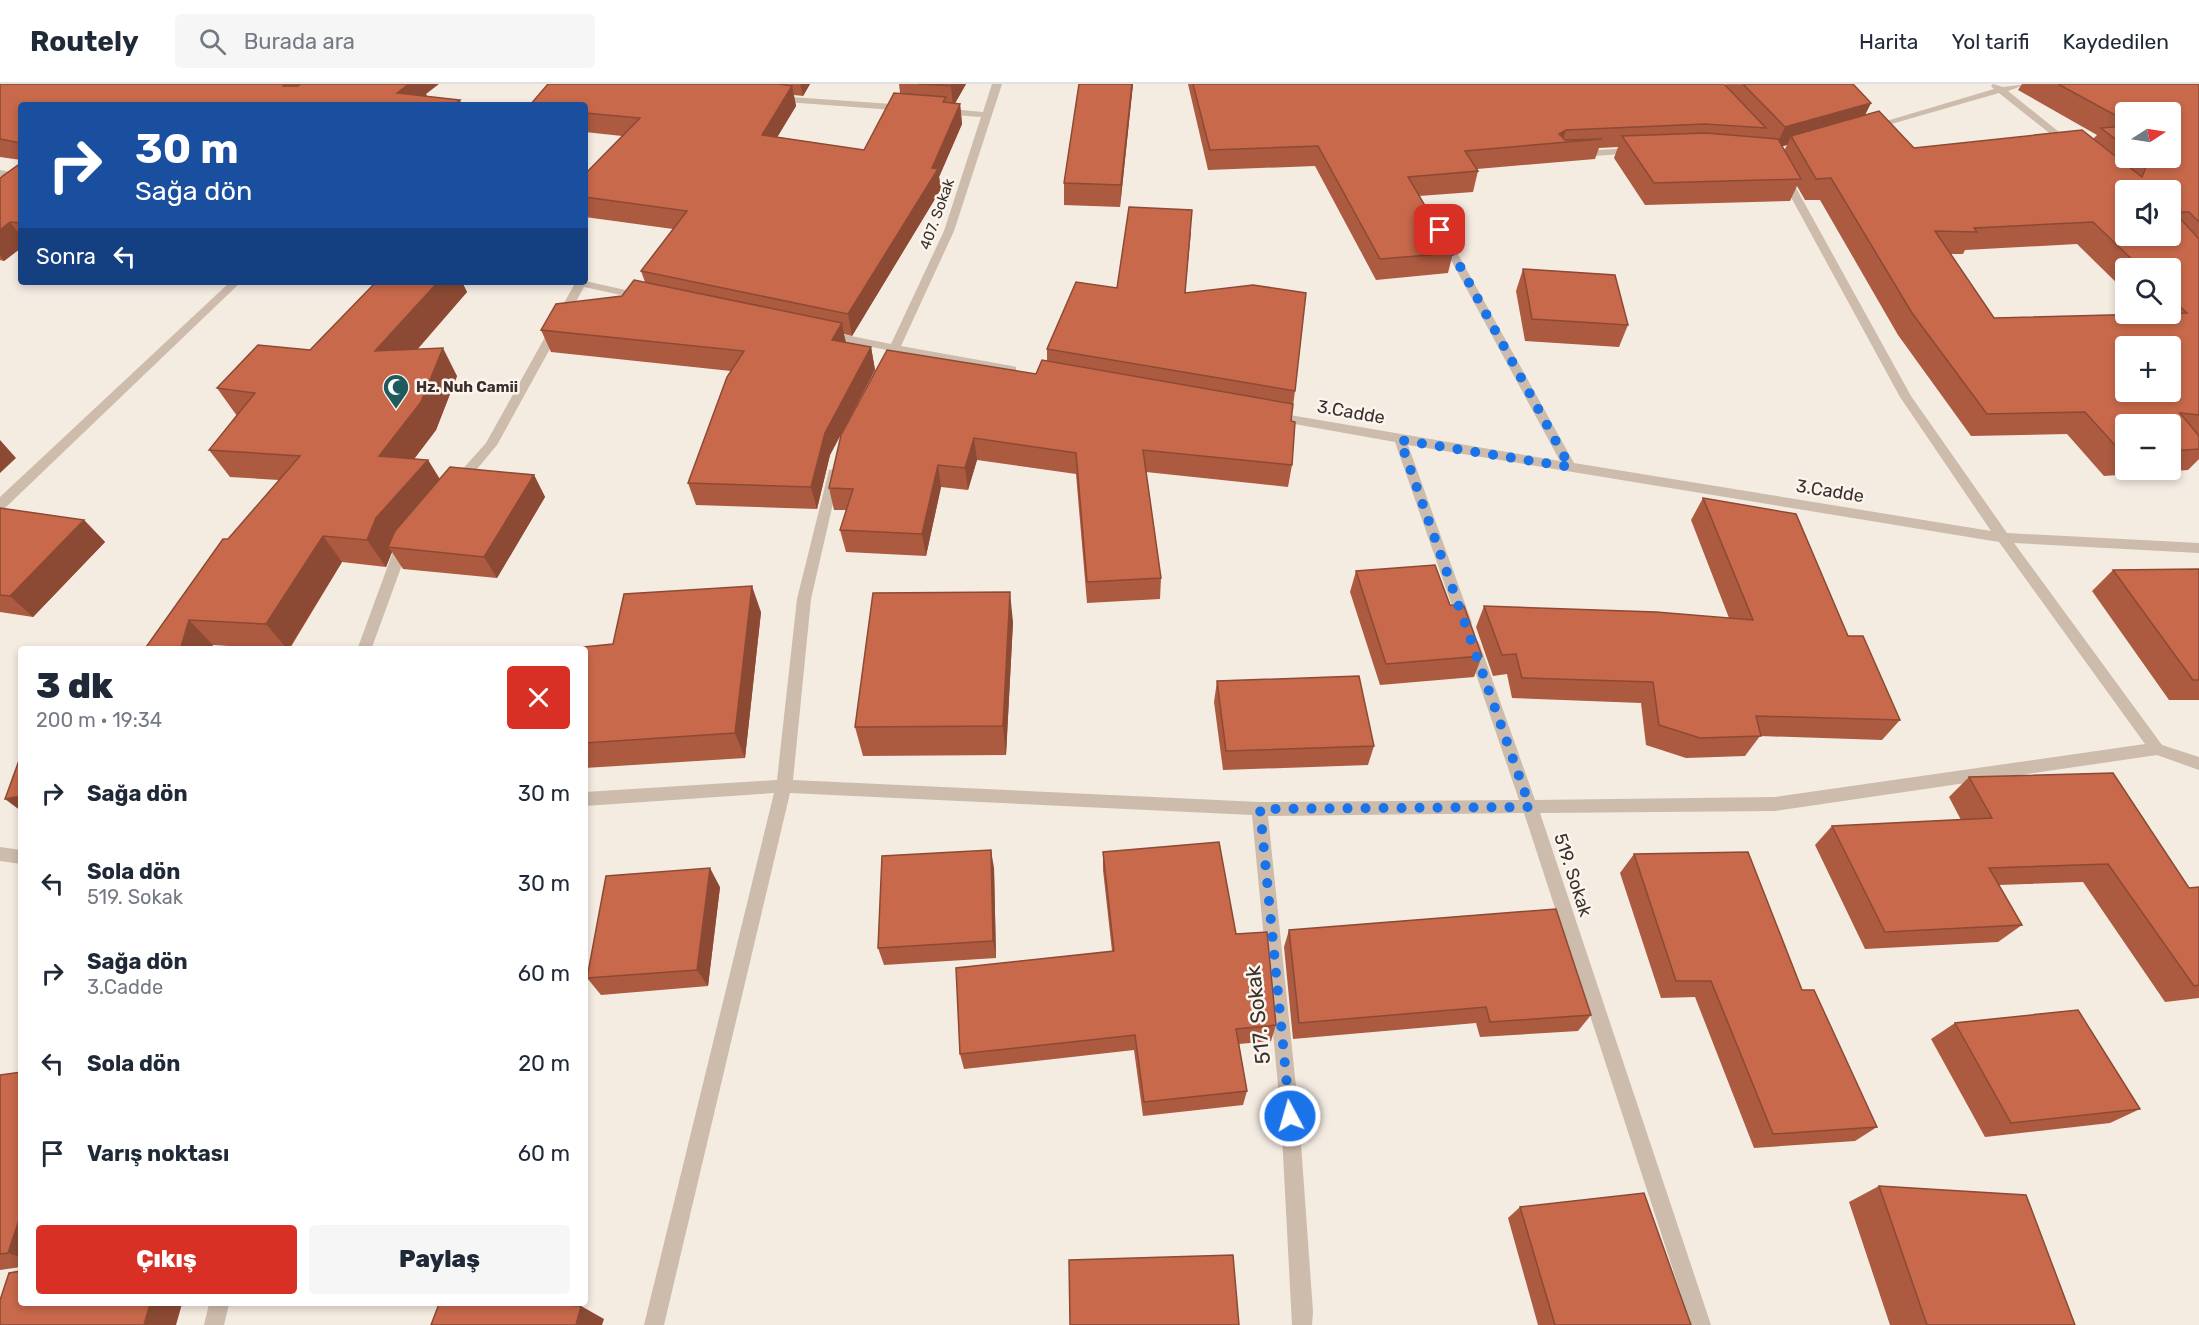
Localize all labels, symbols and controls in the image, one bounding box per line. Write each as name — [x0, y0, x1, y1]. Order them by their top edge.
search box — [175, 14, 595, 68]
text: Routely — [30, 25, 139, 58]
icon: search — [196, 25, 229, 58]
text: Burada ara — [244, 28, 355, 55]
text: Harita — [1859, 29, 1918, 54]
text: Yol tarifi — [1951, 29, 2030, 54]
text: Kaydedilen — [2063, 29, 2169, 54]
north arrow — [2115, 102, 2181, 168]
map controls — [2115, 102, 2181, 480]
text: 30 m — [135, 124, 239, 174]
icon: right — [36, 126, 114, 204]
text: Sağa dön — [135, 175, 252, 207]
street label: 407. Sokak — [916, 176, 958, 252]
button: sound — [2115, 180, 2181, 246]
pin — [1414, 204, 1465, 255]
icon: arrive — [1423, 213, 1456, 246]
icon: left — [108, 240, 141, 273]
text: Sonra — [36, 243, 96, 270]
button: search — [2115, 258, 2181, 324]
button: + — [2115, 336, 2181, 402]
mosque icon: Hz. Nuh Camii — [381, 372, 411, 410]
place label: Hz. Nuh Camii — [416, 378, 518, 396]
street label: 3.Cadde — [1315, 395, 1387, 429]
button: − — [2115, 414, 2181, 480]
street label: 3.Cadde — [1794, 475, 1866, 507]
text: 3 dk — [36, 664, 113, 707]
button: close — [507, 666, 570, 729]
text: 200 m · 19:34 — [36, 708, 162, 732]
icon: right — [36, 777, 69, 810]
text: Sağa dön — [87, 780, 188, 807]
text: 30 m — [518, 780, 570, 807]
street label: 519. Sokak — [1549, 830, 1597, 920]
text: Sola dön — [87, 858, 180, 885]
icon: left — [36, 867, 69, 900]
text: 30 m — [518, 870, 570, 897]
text: 519. Sokak — [87, 885, 183, 909]
text: Sağa dön — [87, 948, 188, 975]
icon: right — [36, 957, 69, 990]
text: 60 m — [518, 960, 570, 987]
street label: 517. Sokak — [1240, 964, 1275, 1066]
text: 3.Cadde — [87, 975, 163, 999]
icon: left — [36, 1047, 69, 1080]
text: Sola dön — [87, 1050, 180, 1077]
text: 20 m — [518, 1050, 570, 1077]
position arrow — [1258, 1084, 1322, 1148]
icon: arrive — [36, 1137, 69, 1170]
text: Varış noktası — [87, 1140, 229, 1167]
text: 60 m — [518, 1140, 570, 1167]
button: Çıkış — [36, 1225, 297, 1294]
button: Paylaş — [309, 1225, 570, 1294]

